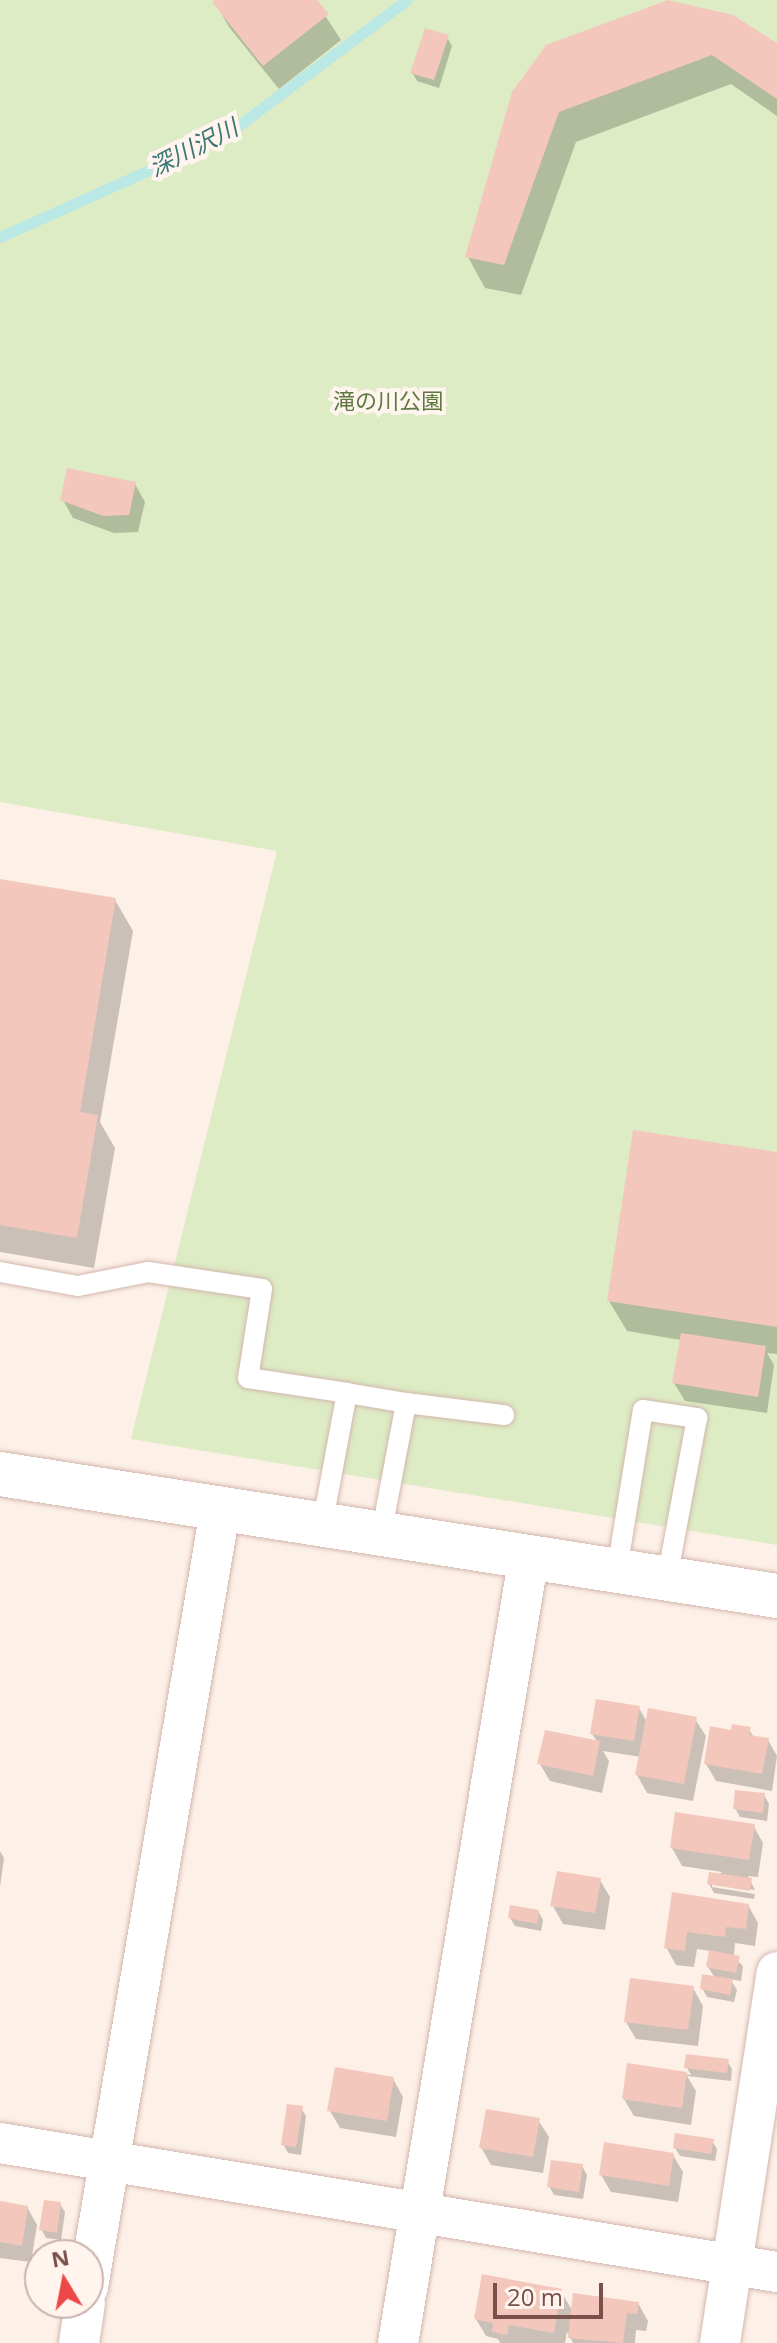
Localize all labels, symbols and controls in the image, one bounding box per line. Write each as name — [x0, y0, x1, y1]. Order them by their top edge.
water label: 深川沢川 — [144, 112, 242, 182]
park label: 滝の川公園 — [333, 388, 443, 414]
north arrow — [24, 2239, 104, 2319]
text: N — [49, 2241, 72, 2274]
scale bar — [497, 2267, 607, 2317]
text: 20 m — [507, 2280, 563, 2313]

